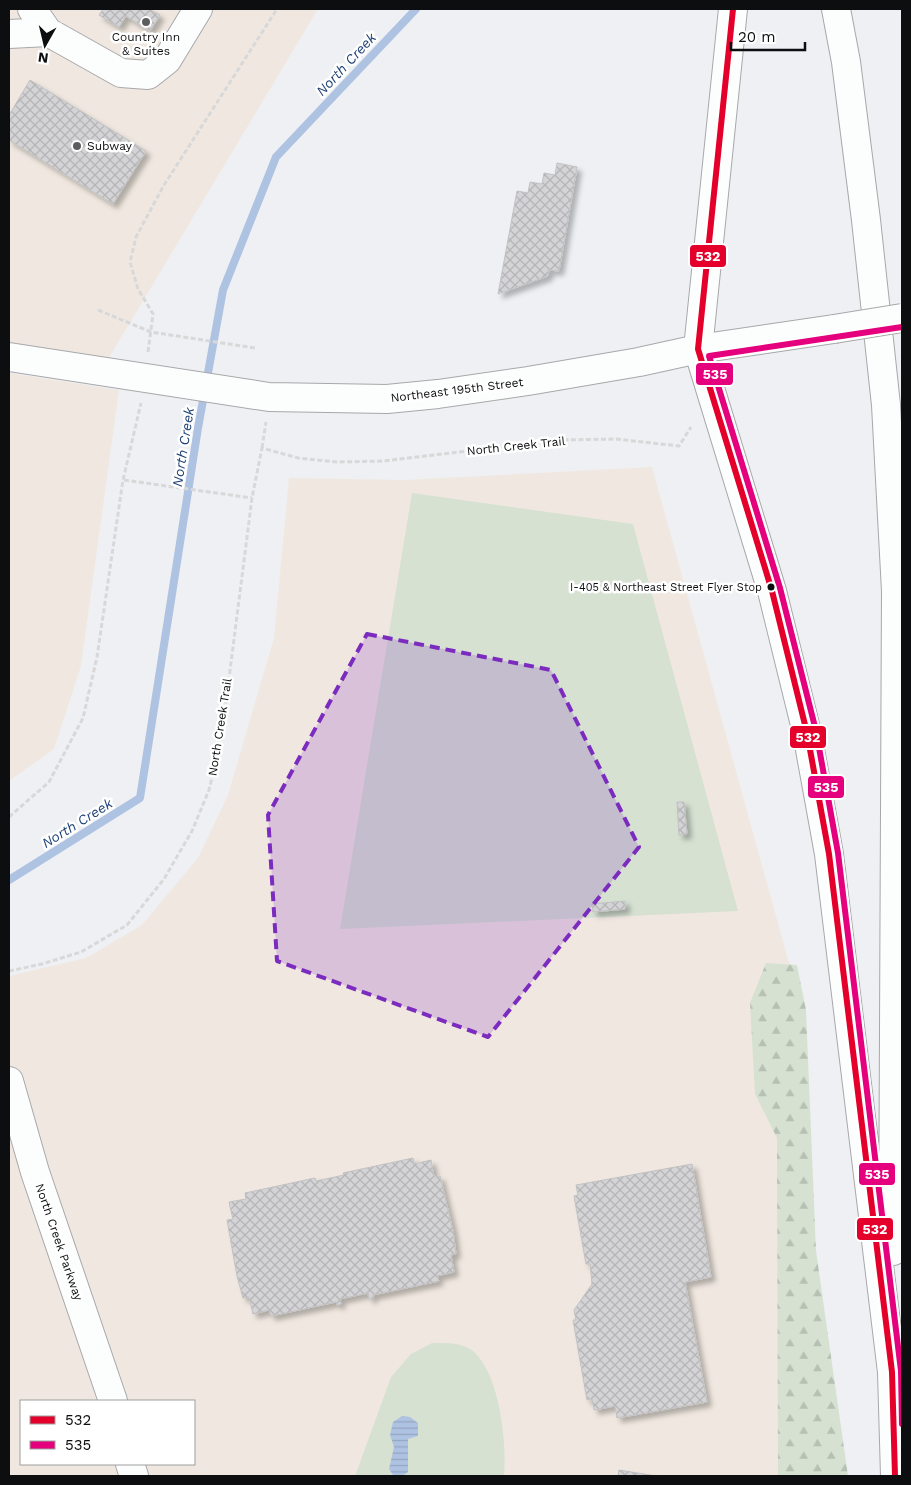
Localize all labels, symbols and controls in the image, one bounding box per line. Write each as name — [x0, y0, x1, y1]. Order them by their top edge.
marker: Country Inn & Suites — [140, 16, 152, 28]
north arrow — [20, 20, 70, 70]
scale bar — [731, 20, 805, 52]
text: 20 m — [738, 28, 776, 46]
water label: North Creek — [313, 29, 379, 99]
place label: Country Inn & Suites — [112, 30, 180, 58]
text: N — [37, 49, 49, 67]
place label: Subway — [87, 139, 133, 153]
marker: Subway — [71, 140, 83, 152]
line badge: 532 — [689, 244, 727, 268]
text: 532 — [696, 248, 720, 264]
line badge: 535 — [695, 362, 734, 386]
text: 535 — [703, 366, 727, 382]
street label: Northeast 195th Street — [390, 375, 524, 405]
water label: North Creek — [169, 406, 197, 488]
street label: North Creek Trail — [466, 434, 566, 458]
place label: I-405 & Northeast Street Flyer Stop — [570, 581, 762, 594]
marker: I-405 & Northeast Street Flyer Stop — [766, 582, 776, 592]
street label: North Creek Trail — [205, 677, 235, 777]
line badge: 532 — [789, 725, 827, 749]
text: 532 — [796, 729, 820, 745]
line badge: 535 — [807, 775, 845, 799]
text: 535 — [814, 779, 838, 795]
water label: North Creek — [39, 795, 116, 851]
line badge: 535 — [858, 1162, 896, 1186]
text: 535 — [865, 1166, 889, 1182]
street label: North Creek Parkway — [32, 1182, 86, 1303]
line badge: 532 — [856, 1217, 894, 1241]
text: 532 — [863, 1221, 887, 1237]
legend — [20, 1400, 195, 1465]
text: 532 — [65, 1411, 91, 1429]
text: 535 — [65, 1436, 91, 1454]

